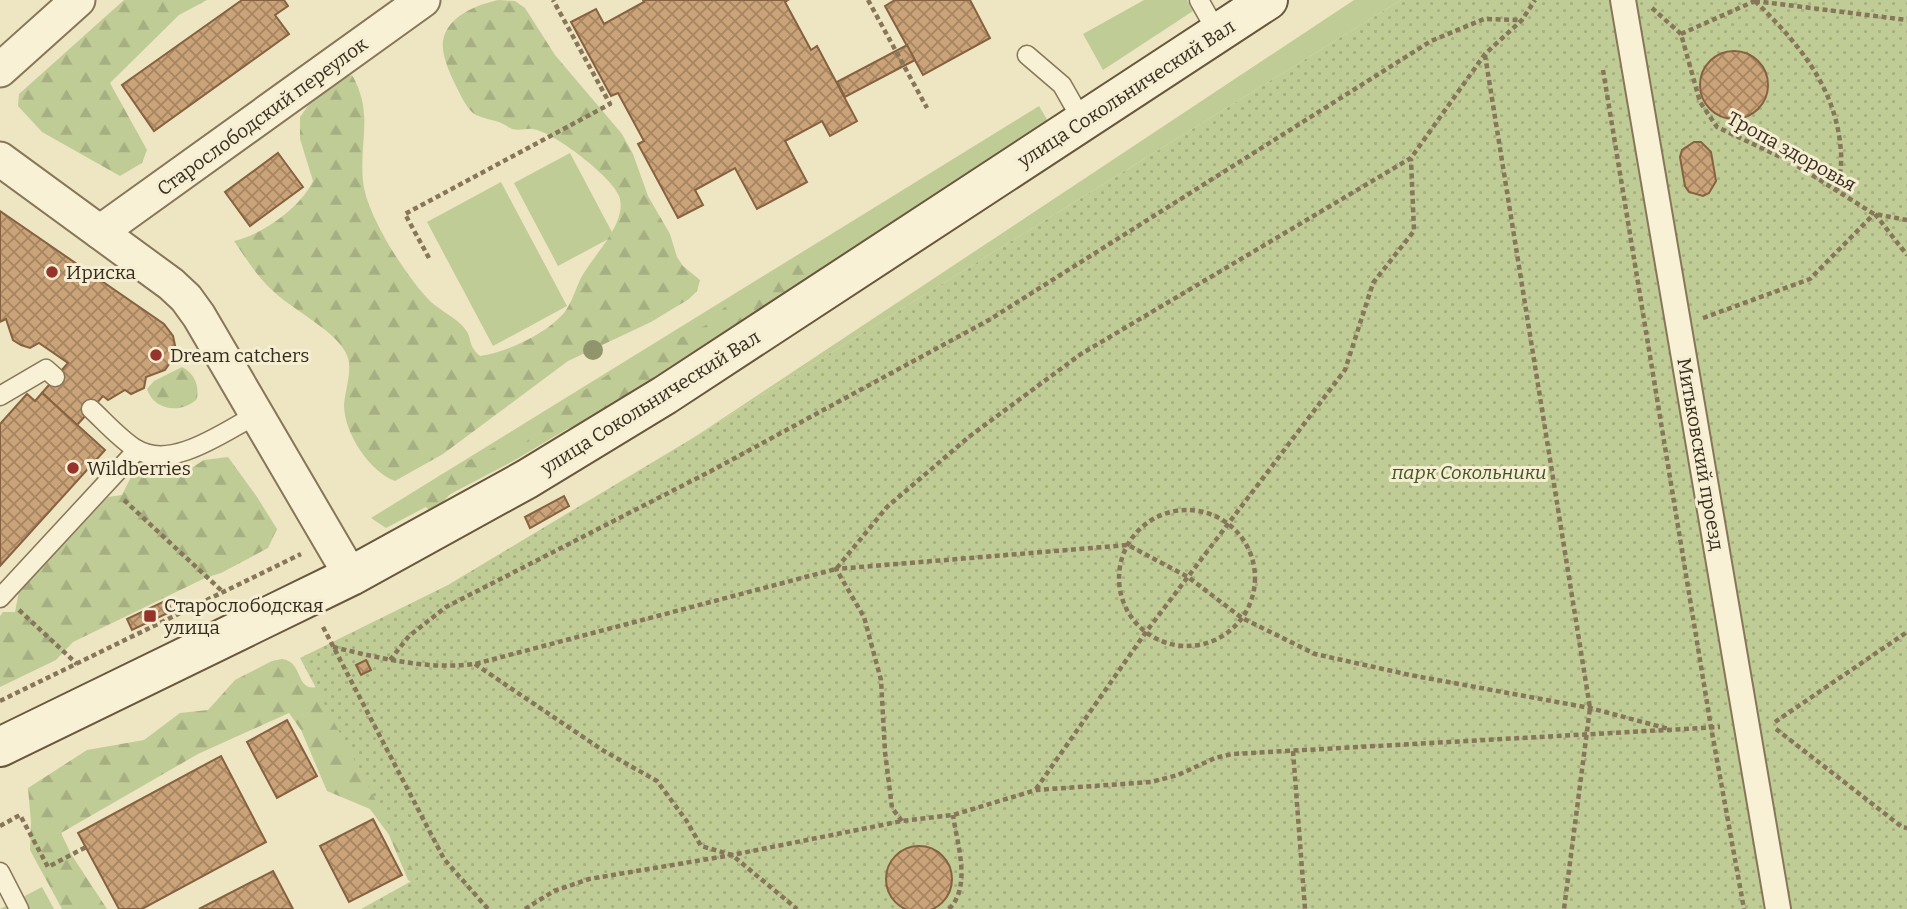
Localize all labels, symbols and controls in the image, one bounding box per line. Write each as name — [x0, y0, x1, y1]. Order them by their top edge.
street label: улица Сокольнический Вал — [1013, 15, 1239, 173]
street label: Старослободский переулок — [153, 32, 373, 201]
street label: Тропа здоровья — [1723, 107, 1860, 196]
place label: Ириска — [66, 261, 136, 284]
marker: Ириска — [44, 264, 60, 280]
street label: улица Сокольнический Вал — [536, 325, 764, 480]
place label: Dream catchers — [170, 344, 309, 367]
marker: Dream catchers — [148, 347, 164, 363]
street label: Митьковский проезд — [1672, 356, 1729, 553]
place label: Wildberries — [87, 457, 191, 480]
marker: Wildberries — [65, 460, 81, 476]
park label: парк Сокольники — [1390, 461, 1547, 484]
place label: Старослободская улица — [163, 594, 324, 639]
marker: Старослободская улица — [142, 608, 158, 624]

